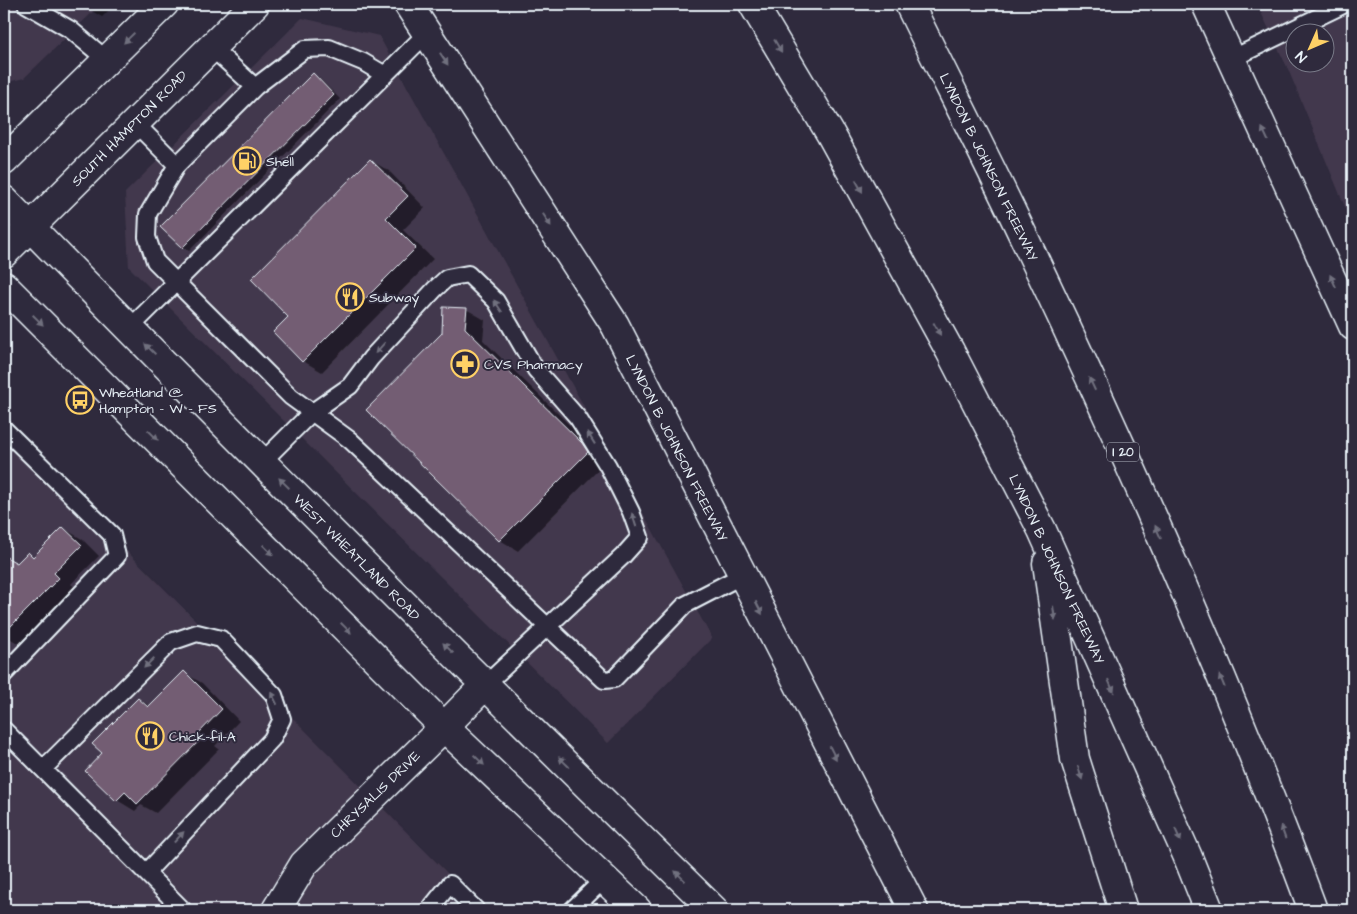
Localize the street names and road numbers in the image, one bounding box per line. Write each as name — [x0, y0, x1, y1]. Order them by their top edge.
street label: SOUTH HAMPTON ROAD — [67, 66, 192, 191]
street label: LYNDON B JOHNSON FREEWAY — [934, 70, 1043, 265]
street label: LYNDON B JOHNSON FREEWAY — [620, 352, 732, 546]
road number: I 20 — [1107, 442, 1139, 462]
street label: LYNDON B JOHNSON FREEWAY — [1003, 471, 1109, 668]
street label: WEST WHEATLAND ROAD — [288, 490, 424, 626]
street label: CHRYSALIS DRIVE — [326, 746, 426, 843]

